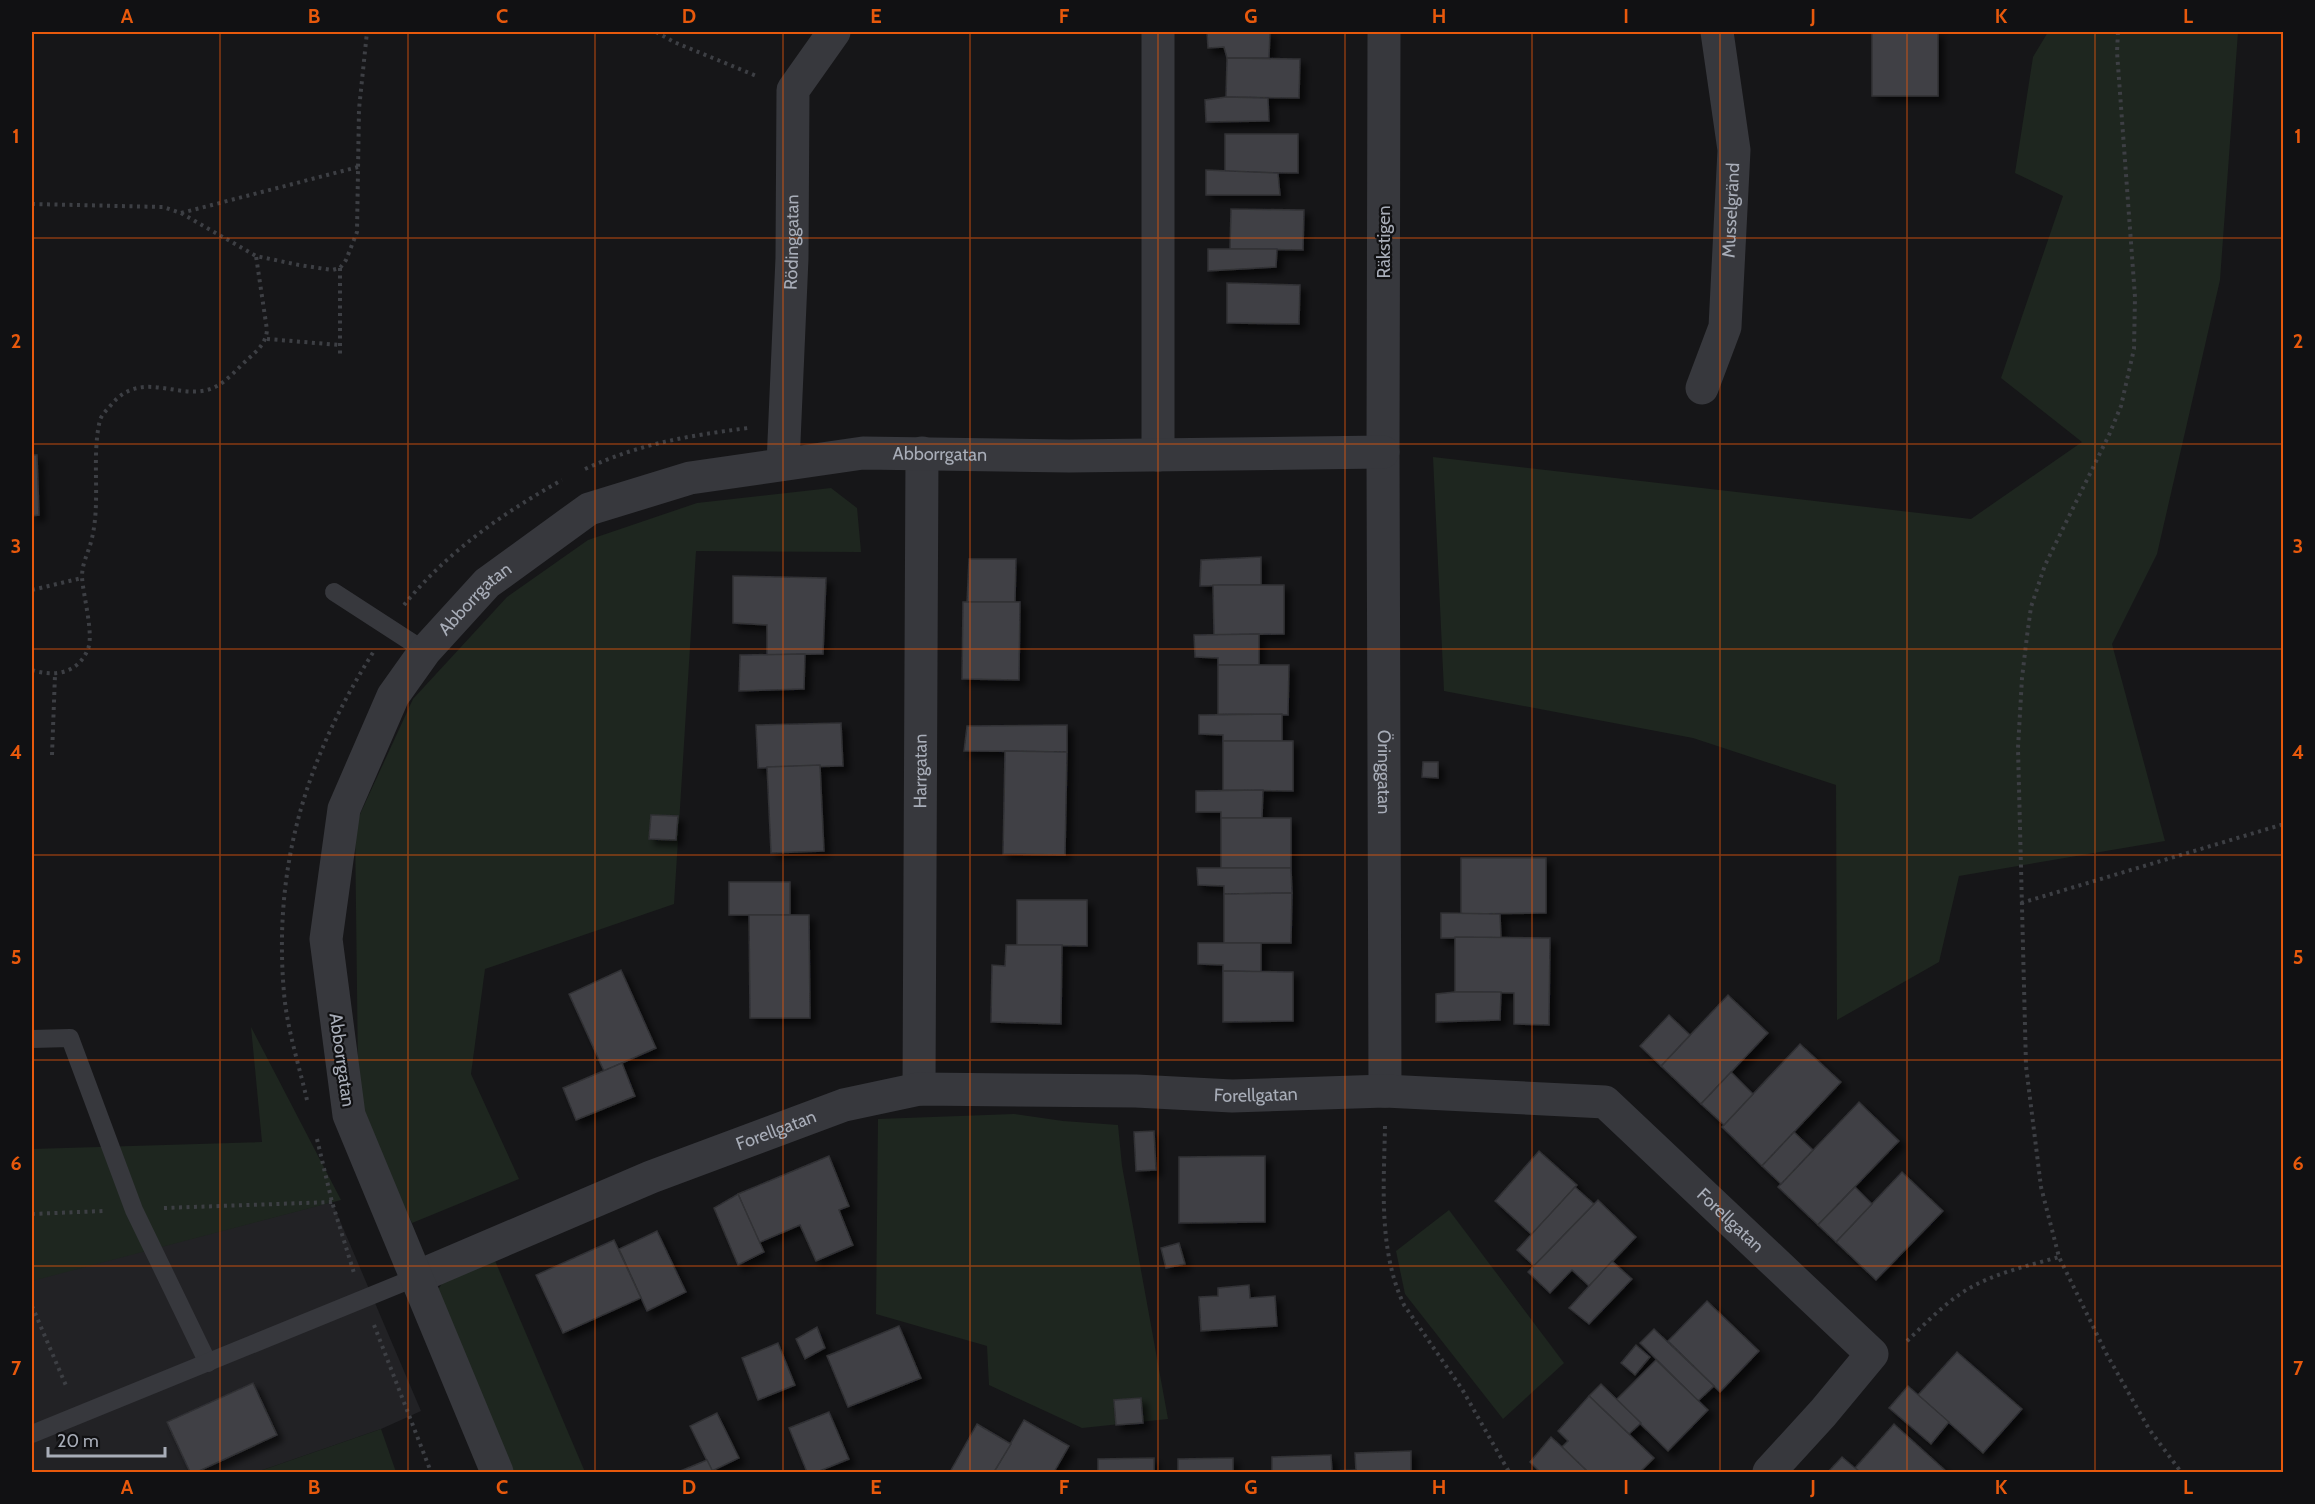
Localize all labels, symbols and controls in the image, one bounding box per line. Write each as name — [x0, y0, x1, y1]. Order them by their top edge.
text: A — [121, 4, 134, 28]
text: B — [308, 4, 320, 28]
text: C — [496, 4, 508, 28]
text: D — [682, 4, 696, 28]
text: E — [870, 4, 882, 28]
text: F — [1059, 4, 1070, 28]
text: G — [1244, 4, 1258, 28]
text: H — [1432, 4, 1446, 28]
text: I — [1623, 4, 1629, 28]
text: J — [1809, 4, 1816, 28]
text: K — [1995, 4, 2008, 28]
text: L — [2183, 4, 2193, 28]
text: 1 — [12, 124, 20, 148]
text: 1 — [2294, 124, 2302, 148]
street label: Musselgränd — [1718, 162, 1744, 259]
street label: Rödinggatan — [780, 194, 803, 290]
street label: Räkstigen — [1373, 205, 1395, 279]
text: 2 — [11, 329, 21, 353]
text: 2 — [2293, 329, 2303, 353]
street label: Abborrgatan — [893, 442, 987, 466]
text: 3 — [11, 534, 21, 558]
text: 3 — [2293, 534, 2303, 558]
street label: Abborrgatan — [434, 558, 516, 640]
street label: Öringgatan — [1373, 730, 1395, 814]
street label: Harrgatan — [909, 734, 932, 808]
text: 4 — [10, 740, 22, 764]
text: 4 — [2292, 740, 2304, 764]
text: 5 — [11, 945, 21, 969]
text: 5 — [2293, 945, 2303, 969]
street label: Abborrgatan — [325, 1012, 359, 1108]
street label: Forellgatan — [1213, 1083, 1298, 1107]
street label: Forellgatan — [733, 1105, 819, 1155]
text: 6 — [10, 1151, 22, 1175]
text: 6 — [2292, 1151, 2304, 1175]
street label: Forellgatan — [1692, 1183, 1768, 1257]
text: 7 — [11, 1356, 22, 1380]
text: 7 — [2293, 1356, 2304, 1380]
scale bar — [48, 1420, 165, 1458]
text: 20 m — [57, 1430, 99, 1452]
text: A — [121, 1475, 134, 1499]
text: B — [308, 1475, 320, 1499]
text: C — [496, 1475, 508, 1499]
text: D — [682, 1475, 696, 1499]
text: E — [870, 1475, 882, 1499]
text: F — [1059, 1475, 1070, 1499]
text: G — [1244, 1475, 1258, 1499]
text: H — [1432, 1475, 1446, 1499]
text: I — [1623, 1475, 1629, 1499]
text: J — [1809, 1475, 1816, 1499]
text: K — [1995, 1475, 2008, 1499]
text: L — [2183, 1475, 2193, 1499]

